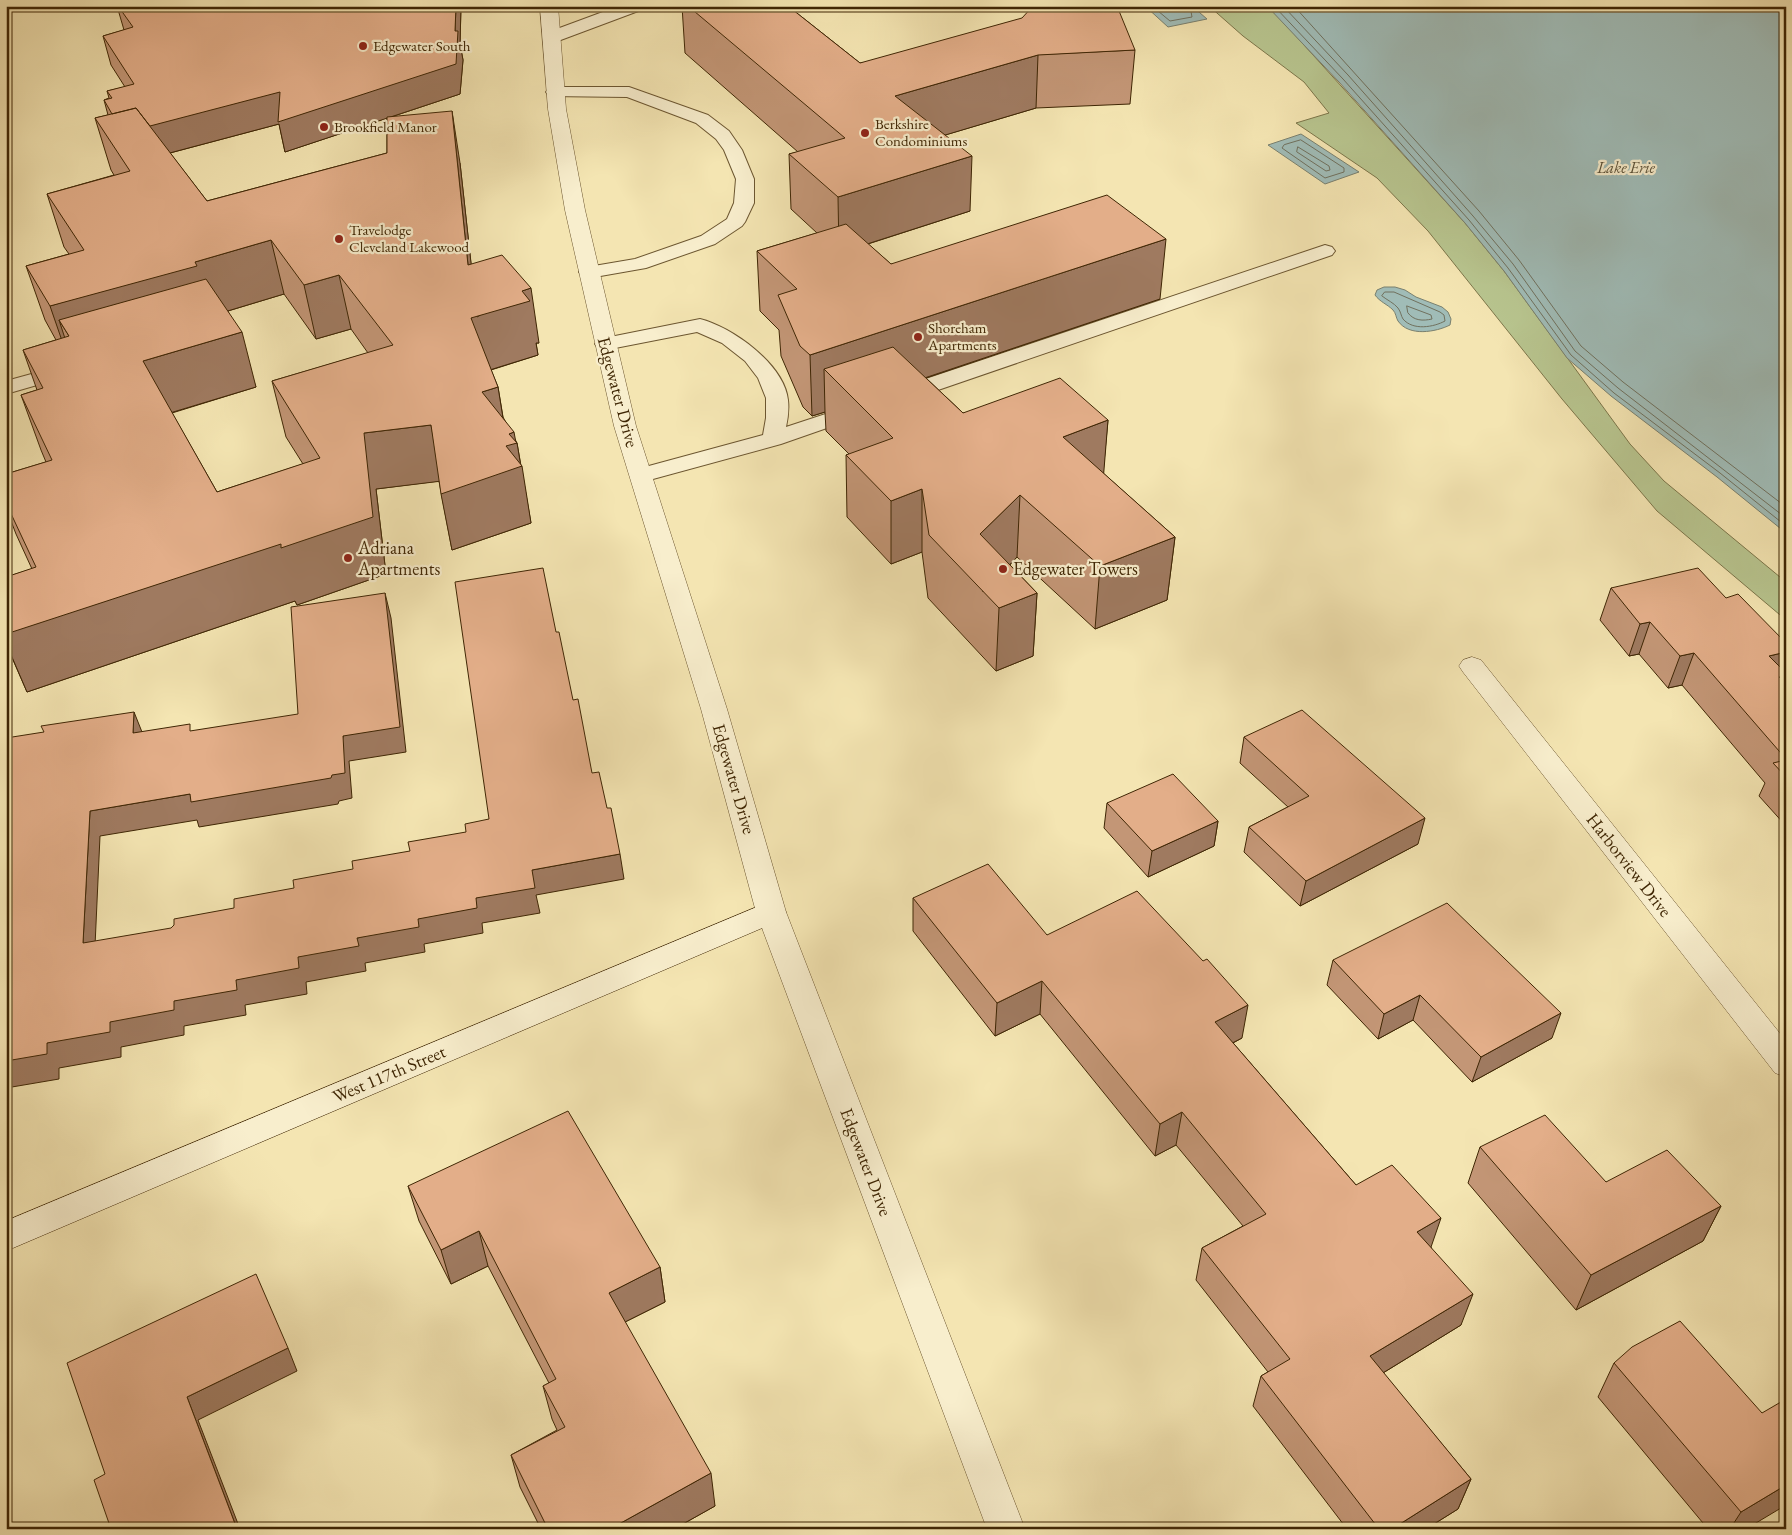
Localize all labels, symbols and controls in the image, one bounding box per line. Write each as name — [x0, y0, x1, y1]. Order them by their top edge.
place label: Edgewater South — [373, 36, 471, 55]
marker: Edgewater South — [357, 40, 369, 52]
place label: Berkshire Condominiums — [875, 114, 968, 150]
place label: Brookfield Manor — [334, 117, 437, 136]
marker: Brookfield Manor — [318, 121, 330, 133]
marker: Berkshire Condominiums — [859, 127, 871, 139]
water label: Lake Erie — [1596, 157, 1656, 178]
place label: Travelodge Cleveland Lakewood — [349, 220, 470, 256]
marker: Travelodge Cleveland Lakewood — [333, 233, 345, 245]
place label: Shoreham Apartments — [927, 318, 997, 354]
marker: Shoreham Apartments — [912, 331, 924, 343]
street label: Edgewater Drive — [593, 334, 644, 450]
place label: Adriana Apartments — [357, 536, 440, 580]
marker: Adriana Apartments — [342, 552, 354, 564]
place label: Edgewater Towers — [1013, 557, 1138, 580]
marker: Edgewater Towers — [997, 563, 1009, 575]
street label: Edgewater Drive — [708, 721, 761, 837]
street label: Harborview Drive — [1582, 808, 1677, 921]
street label: West 117th Street — [329, 1039, 449, 1108]
street label: Edgewater Drive — [835, 1105, 898, 1219]

